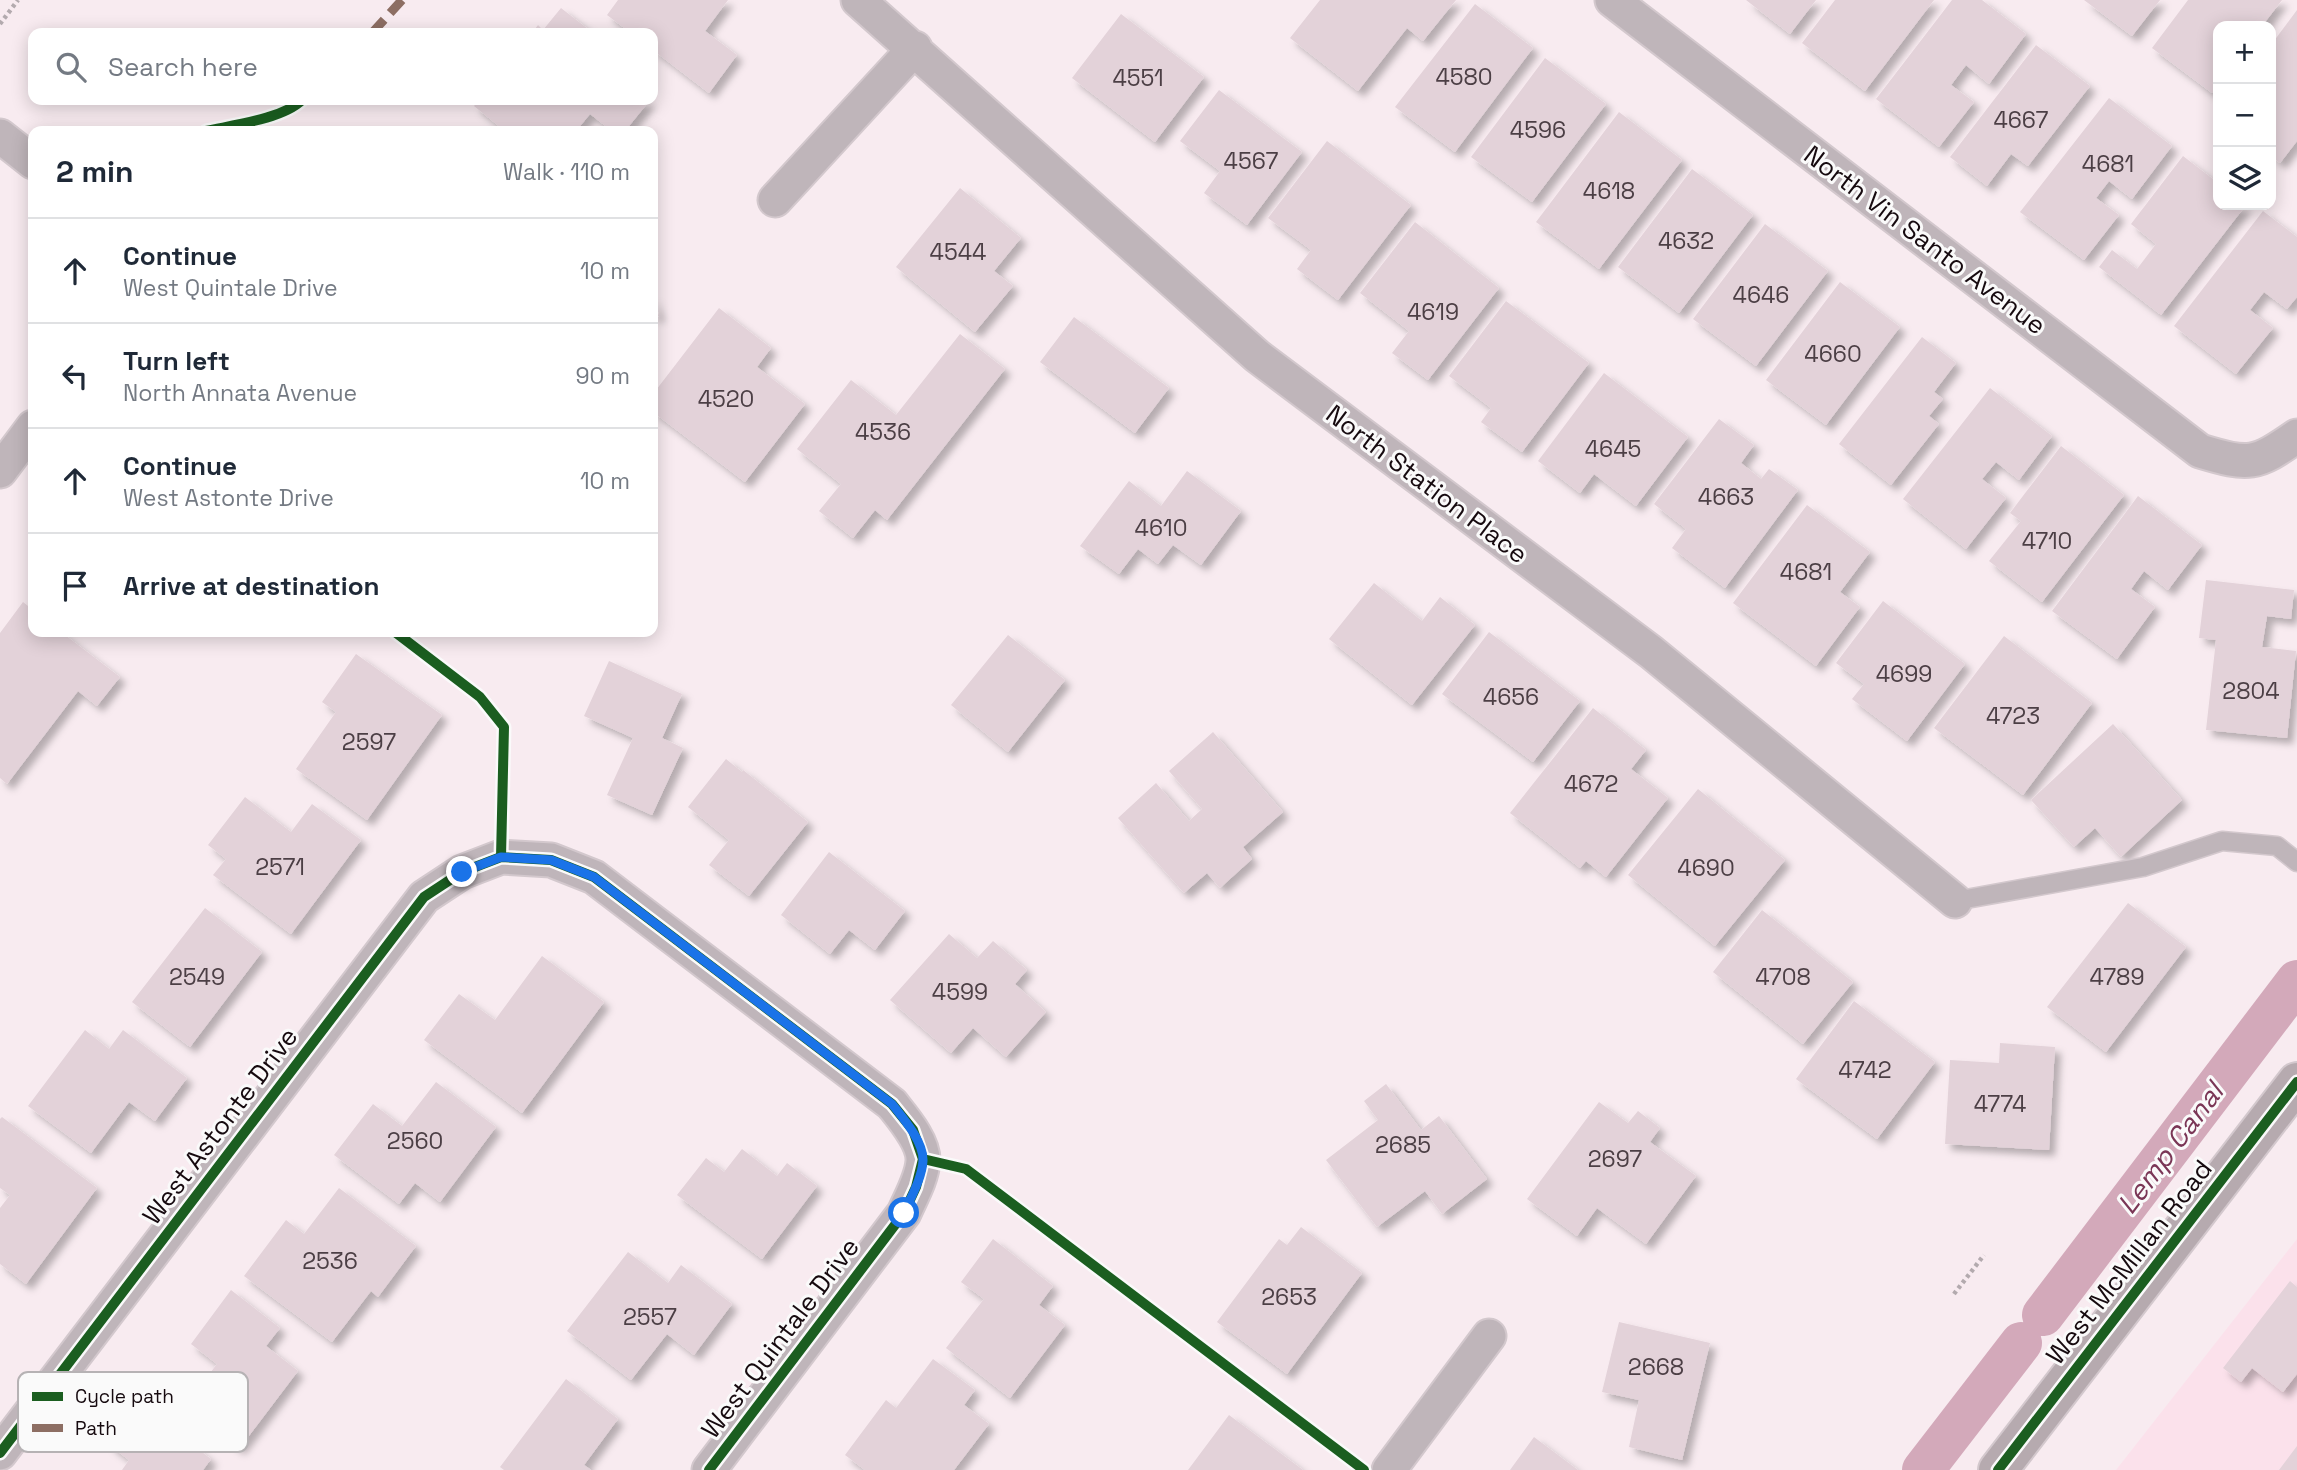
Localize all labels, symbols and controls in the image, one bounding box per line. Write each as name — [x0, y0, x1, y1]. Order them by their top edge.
map controls — [2213, 21, 2276, 210]
button: + — [2213, 21, 2276, 84]
search box — [28, 28, 658, 105]
icon: search — [52, 48, 90, 86]
text: Search here — [108, 50, 258, 84]
house number: 4580 — [1435, 62, 1493, 92]
house number: 4551 — [1112, 63, 1164, 93]
button: − — [2213, 84, 2276, 147]
house number: 4667 — [1993, 105, 2049, 135]
house number: 4596 — [1510, 115, 1566, 145]
street label: North Vin Santo Avenue — [1797, 138, 2053, 342]
house number: 4567 — [1224, 146, 1278, 176]
button: layers — [2213, 147, 2276, 210]
house number: 4681 — [2082, 149, 2134, 179]
text: 2 min — [56, 152, 134, 191]
text: Walk · 110 m — [503, 157, 630, 187]
house number: 4618 — [1583, 176, 1635, 206]
house number: 4632 — [1658, 226, 1714, 256]
house number: 4544 — [930, 237, 986, 267]
text: Continue — [123, 239, 237, 273]
icon: ahead — [56, 252, 94, 290]
text: 10 m — [580, 256, 630, 286]
text: West Quintale Drive — [123, 273, 338, 303]
house number: 4646 — [1733, 280, 1789, 310]
house number: 4619 — [1407, 297, 1459, 327]
house number: 4660 — [1804, 339, 1862, 369]
text: Turn left — [123, 344, 230, 378]
icon: left — [56, 357, 94, 395]
text: 90 m — [575, 361, 630, 391]
text: North Annata Avenue — [123, 378, 357, 408]
house number: 4520 — [698, 384, 754, 414]
street label: North Station Place — [1319, 397, 1535, 571]
house number: 4536 — [855, 417, 911, 447]
house number: 4645 — [1585, 434, 1641, 464]
text: Continue — [123, 449, 237, 483]
icon: ahead — [56, 462, 94, 500]
text: 10 m — [580, 466, 630, 496]
house number: 4663 — [1698, 482, 1754, 512]
text: West Astonte Drive — [123, 483, 334, 513]
house number: 4610 — [1135, 513, 1187, 543]
house number: 4710 — [2022, 526, 2072, 556]
house number: 4681 — [1780, 557, 1832, 587]
icon: arrive — [56, 567, 94, 605]
text: Arrive at destination — [123, 569, 380, 603]
house number: 4699 — [1876, 659, 1932, 689]
house number: 2804 — [2222, 676, 2280, 706]
house number: 4656 — [1483, 682, 1539, 712]
house number: 4723 — [1986, 701, 2040, 731]
house number: 2597 — [342, 727, 396, 757]
house number: 4672 — [1564, 769, 1618, 799]
house number: 2571 — [255, 852, 305, 882]
house number: 4690 — [1677, 853, 1735, 883]
route end — [446, 856, 477, 887]
house number: 2549 — [169, 962, 225, 992]
house number: 4708 — [1755, 962, 1811, 992]
house number: 4789 — [2090, 962, 2144, 992]
house number: 4599 — [932, 977, 988, 1007]
street label: West Astonte Drive — [135, 1021, 305, 1231]
house number: 4742 — [1838, 1055, 1892, 1085]
water label: Lemp Canal — [2109, 1073, 2233, 1221]
house number: 4774 — [1974, 1089, 2026, 1119]
house number: 2560 — [387, 1126, 443, 1156]
house number: 2685 — [1375, 1130, 1431, 1160]
house number: 2697 — [1588, 1144, 1642, 1174]
street label: West McMillan Road — [2038, 1153, 2220, 1371]
route start — [888, 1197, 919, 1228]
street label: West Quintale Drive — [693, 1231, 867, 1445]
house number: 2536 — [302, 1246, 358, 1276]
house number: 2653 — [1261, 1282, 1317, 1312]
house number: 2557 — [623, 1302, 677, 1332]
house number: 2668 — [1628, 1352, 1684, 1382]
legend — [18, 1372, 248, 1452]
text: Cycle path — [75, 1384, 174, 1409]
text: Path — [75, 1416, 117, 1441]

